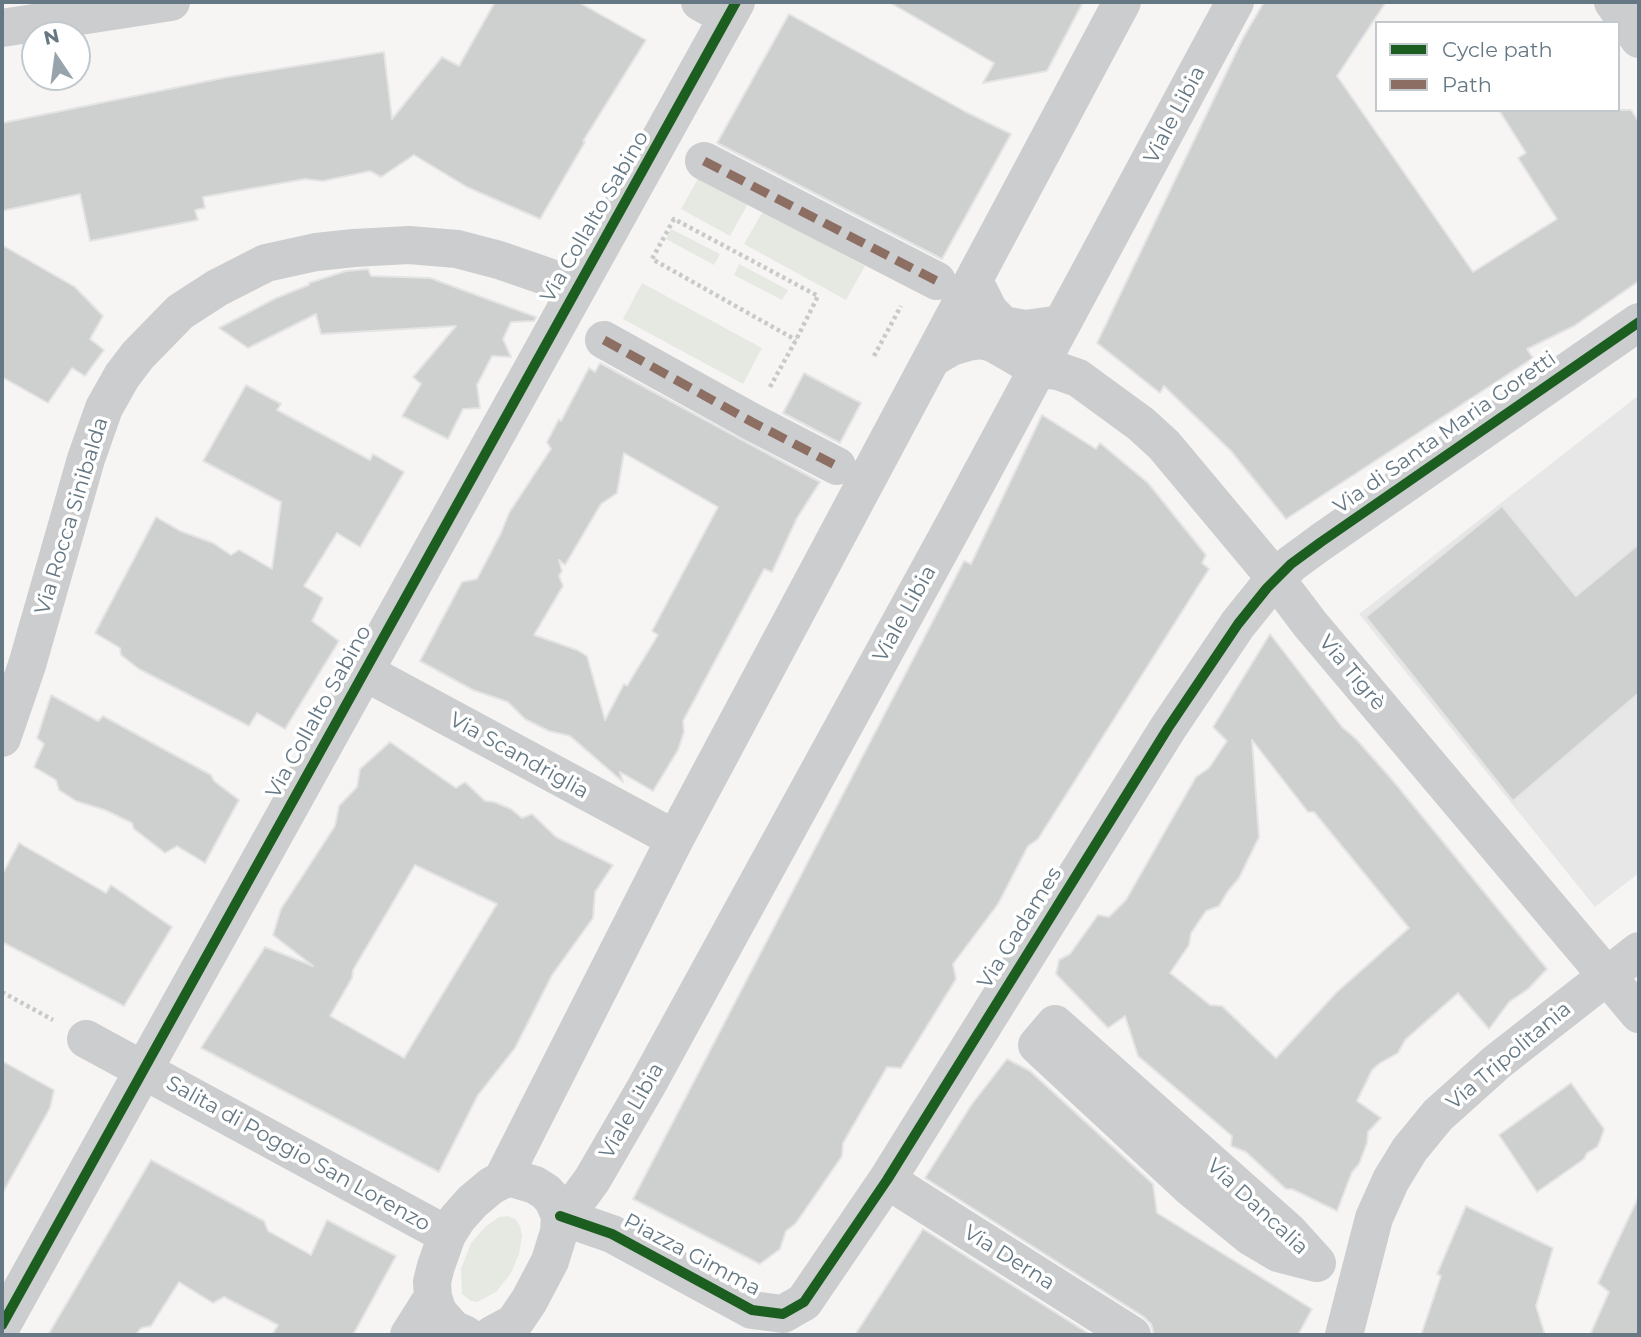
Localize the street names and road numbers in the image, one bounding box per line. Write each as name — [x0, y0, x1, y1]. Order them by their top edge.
street label: Viale Libia — [1139, 62, 1211, 168]
street label: Via Collalto Sabino — [536, 127, 654, 307]
street label: Via di Santa Maria Goretti — [1329, 347, 1561, 519]
street label: Via Rocca Sinibalda — [30, 414, 114, 618]
street label: Viale Libia — [868, 561, 942, 667]
street label: Via Collalto Sabino — [261, 621, 377, 803]
street label: Via Tigrè — [1313, 630, 1391, 716]
street label: Via Scandriglia — [445, 707, 593, 805]
street label: Via Gadames — [973, 863, 1067, 993]
street label: Via Tripolitania — [1442, 997, 1576, 1115]
street label: Viale Libia — [594, 1059, 670, 1163]
street label: Salita di Poggio San Lorenzo — [162, 1071, 434, 1237]
street label: Via Dancalia — [1201, 1154, 1313, 1260]
street label: Piazza Gimma — [619, 1208, 765, 1302]
street label: Via Derna — [959, 1220, 1059, 1296]

